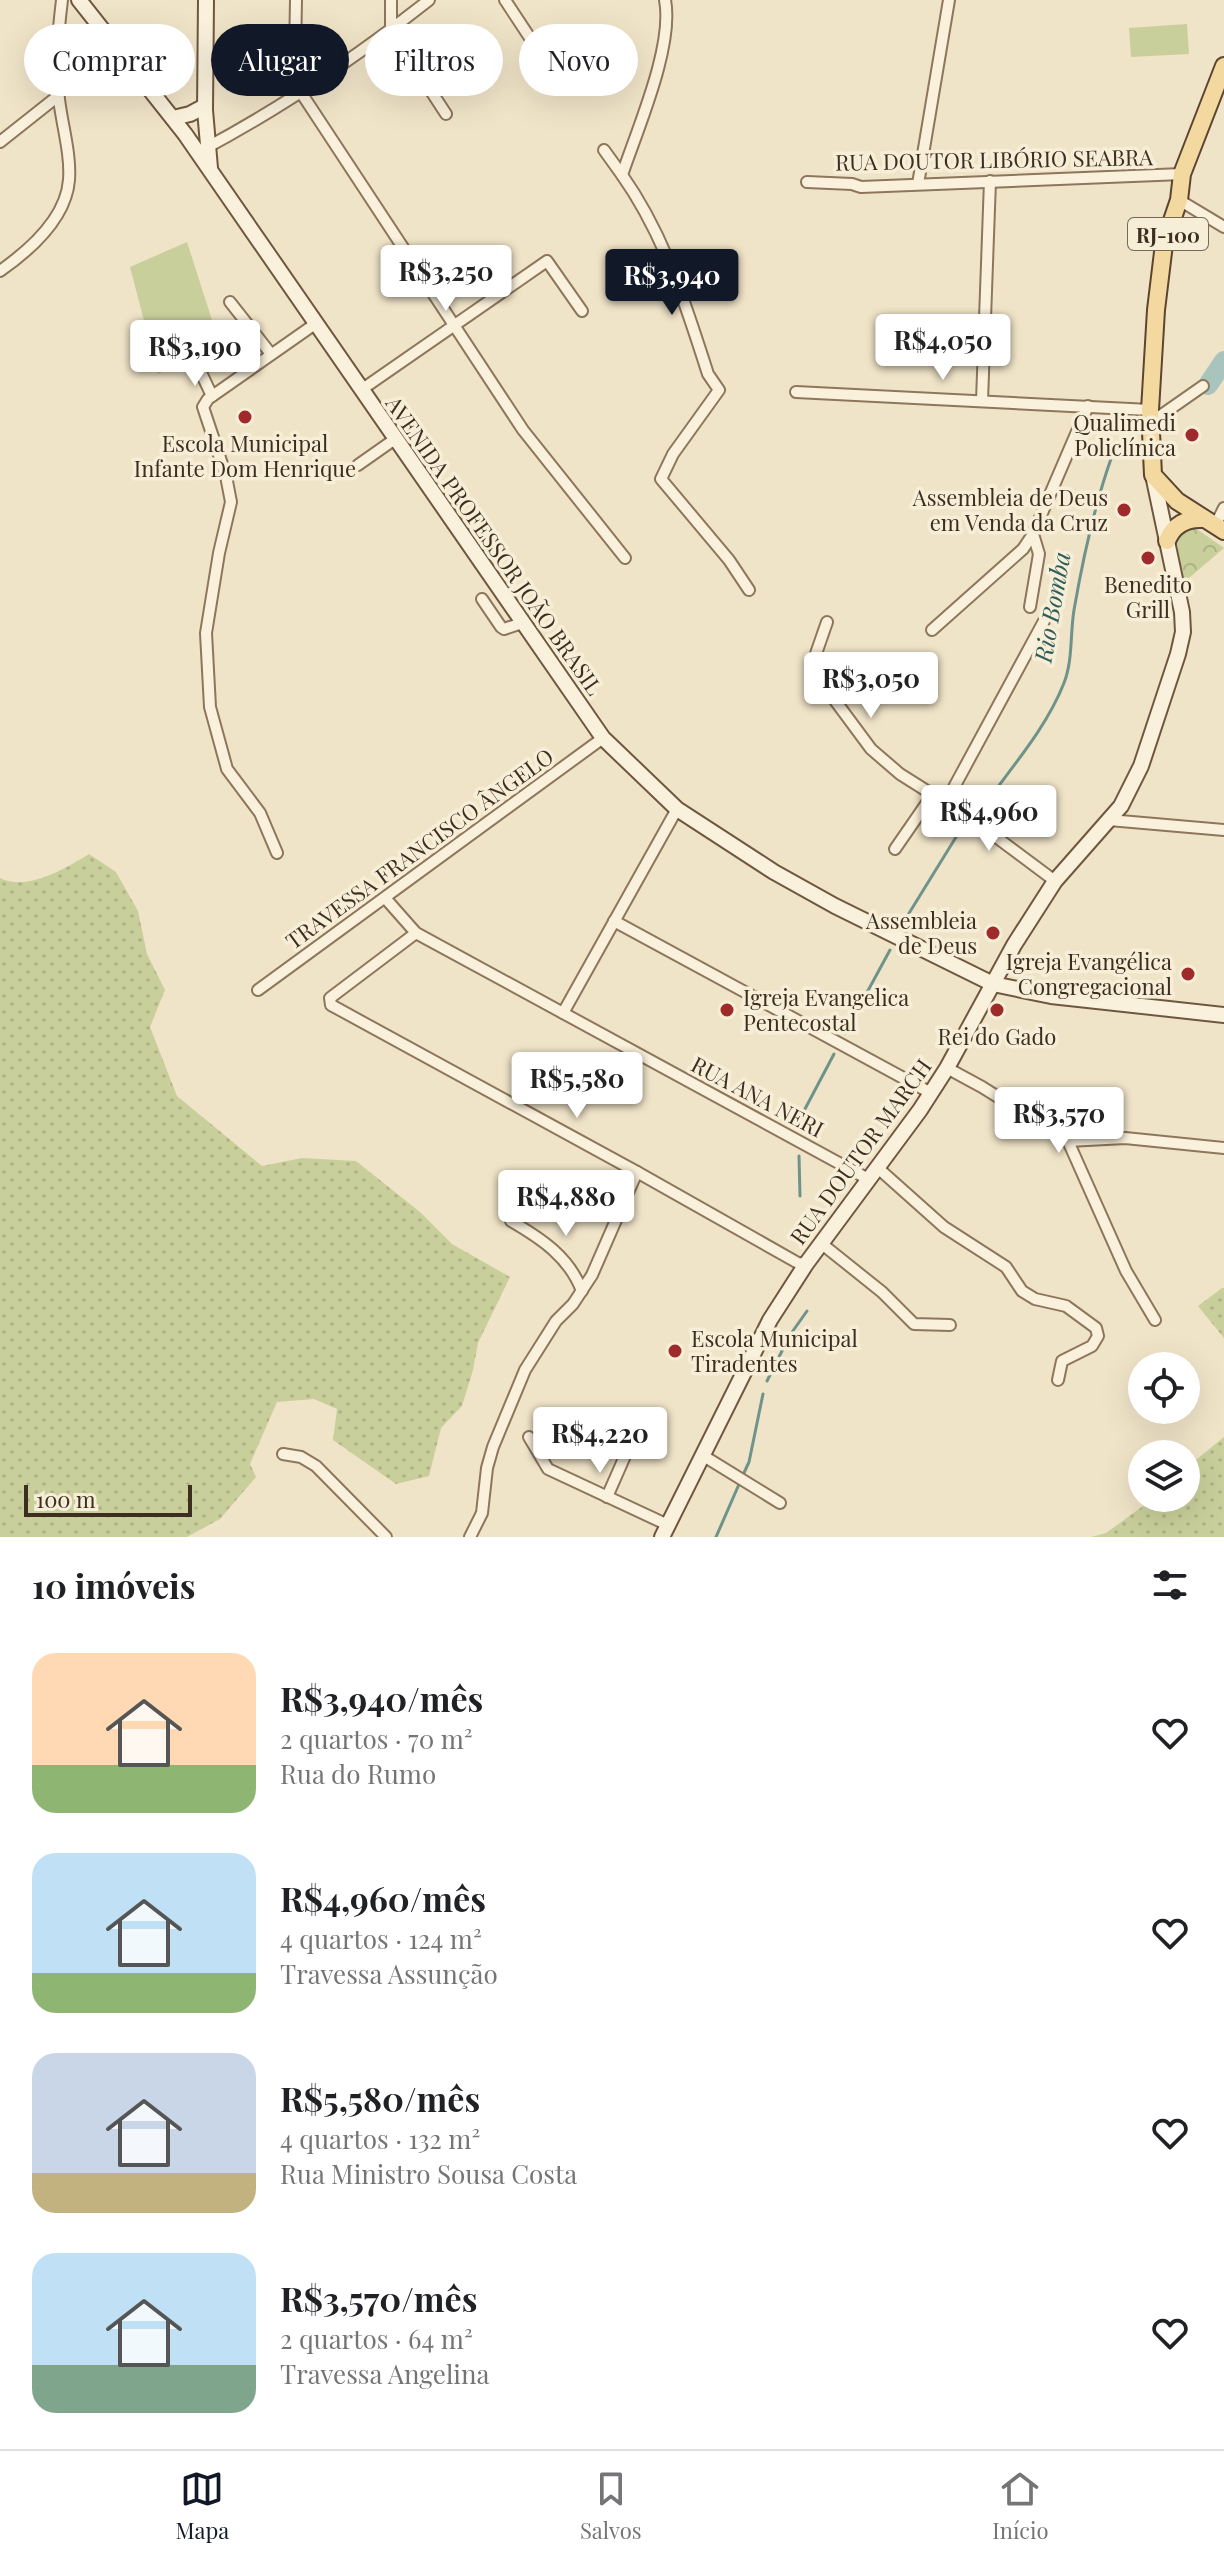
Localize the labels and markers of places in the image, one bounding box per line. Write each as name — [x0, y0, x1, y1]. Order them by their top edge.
pin: R$3,250 — [372, 245, 520, 313]
pin: R$3,940 — [598, 249, 746, 317]
pin: R$4,050 — [869, 314, 1017, 382]
pin: R$3,190 — [121, 320, 269, 388]
place label: Qualimedi Policlínica — [1073, 407, 1176, 462]
marker: Escola Municipal Infante Dom Henrique — [236, 408, 254, 426]
marker: Qualimedi Policlínica — [1183, 426, 1201, 444]
place label: Escola Municipal Infante Dom Henrique — [134, 428, 356, 483]
place label: Assembleia de Deus em Venda da Cruz — [912, 482, 1108, 537]
marker: Assembleia de Deus em Venda da Cruz — [1115, 501, 1133, 519]
marker: Benedito Grill — [1139, 549, 1157, 567]
place label: Benedito Grill — [1104, 569, 1192, 624]
pin: R$3,050 — [797, 652, 945, 720]
pin: R$4,960 — [915, 785, 1063, 853]
place label: Assembleia de Deus — [865, 905, 977, 960]
marker: Assembleia de Deus — [984, 924, 1002, 942]
place label: Igreja Evangélica Congregacional — [1006, 946, 1172, 1001]
marker: Igreja Evangélica Congregacional — [1179, 965, 1197, 983]
place label: Igreja Evangelica Pentecostal — [743, 982, 909, 1037]
marker: Igreja Evangelica Pentecostal — [718, 1001, 736, 1019]
marker: Rei do Gado — [988, 1001, 1006, 1019]
place label: Rei do Gado — [938, 1021, 1056, 1051]
pin: R$5,580 — [503, 1052, 651, 1120]
pin: R$3,570 — [985, 1087, 1133, 1155]
pin: R$4,880 — [492, 1170, 640, 1238]
place label: Escola Municipal Tiradentes — [691, 1323, 858, 1378]
marker: Escola Municipal Tiradentes — [666, 1342, 684, 1360]
pin: R$4,220 — [526, 1407, 674, 1475]

